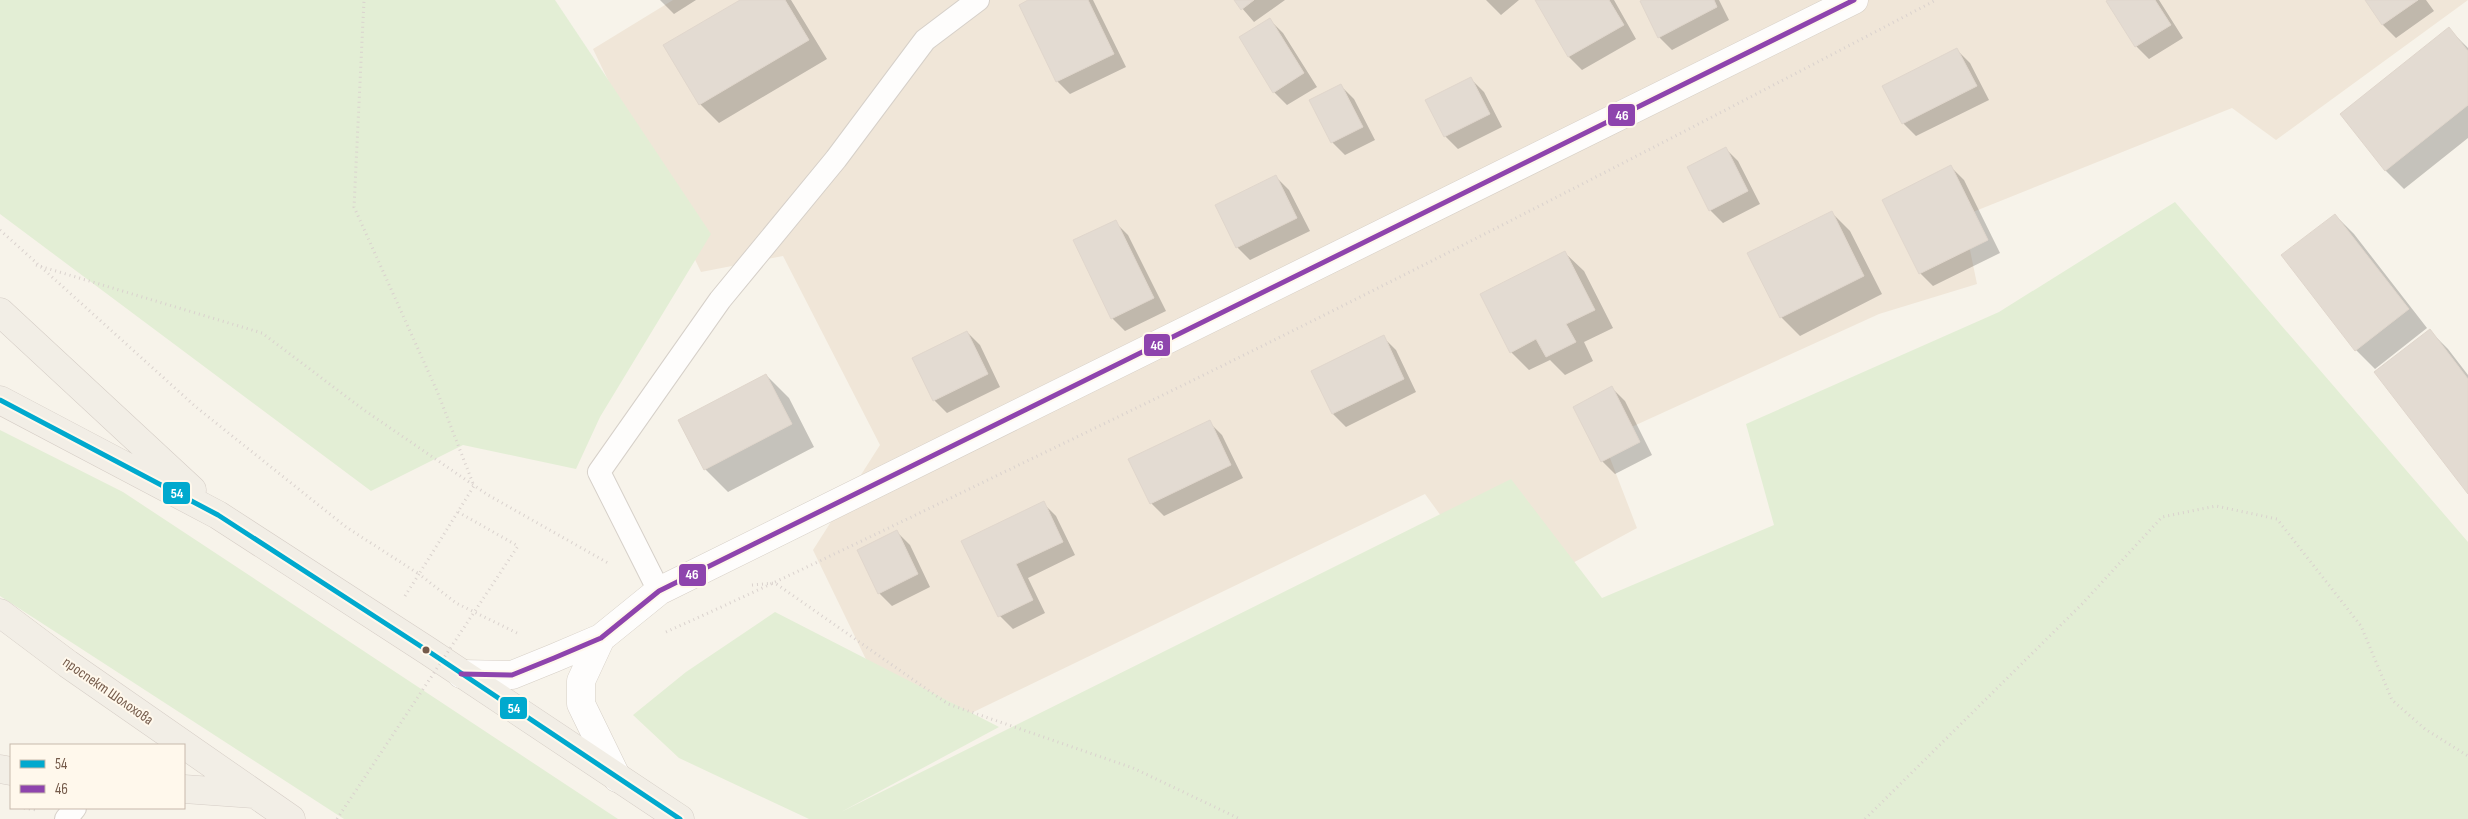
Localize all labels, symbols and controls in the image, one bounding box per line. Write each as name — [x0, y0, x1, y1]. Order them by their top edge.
line badge: 46 — [1607, 103, 1636, 127]
text: 46 — [1615, 107, 1629, 124]
line badge: 46 — [1143, 333, 1171, 357]
text: 46 — [1150, 337, 1164, 354]
line badge: 54 — [162, 481, 191, 505]
text: 54 — [171, 485, 184, 502]
line badge: 46 — [678, 563, 707, 587]
text: 46 — [685, 566, 699, 583]
unlabelled marker — [421, 645, 431, 655]
street label: проспект Шолохова — [59, 653, 157, 729]
line badge: 54 — [499, 696, 528, 720]
text: 54 — [508, 700, 521, 717]
legend — [10, 744, 185, 809]
text: 54 — [55, 755, 67, 774]
text: 46 — [55, 780, 68, 799]

